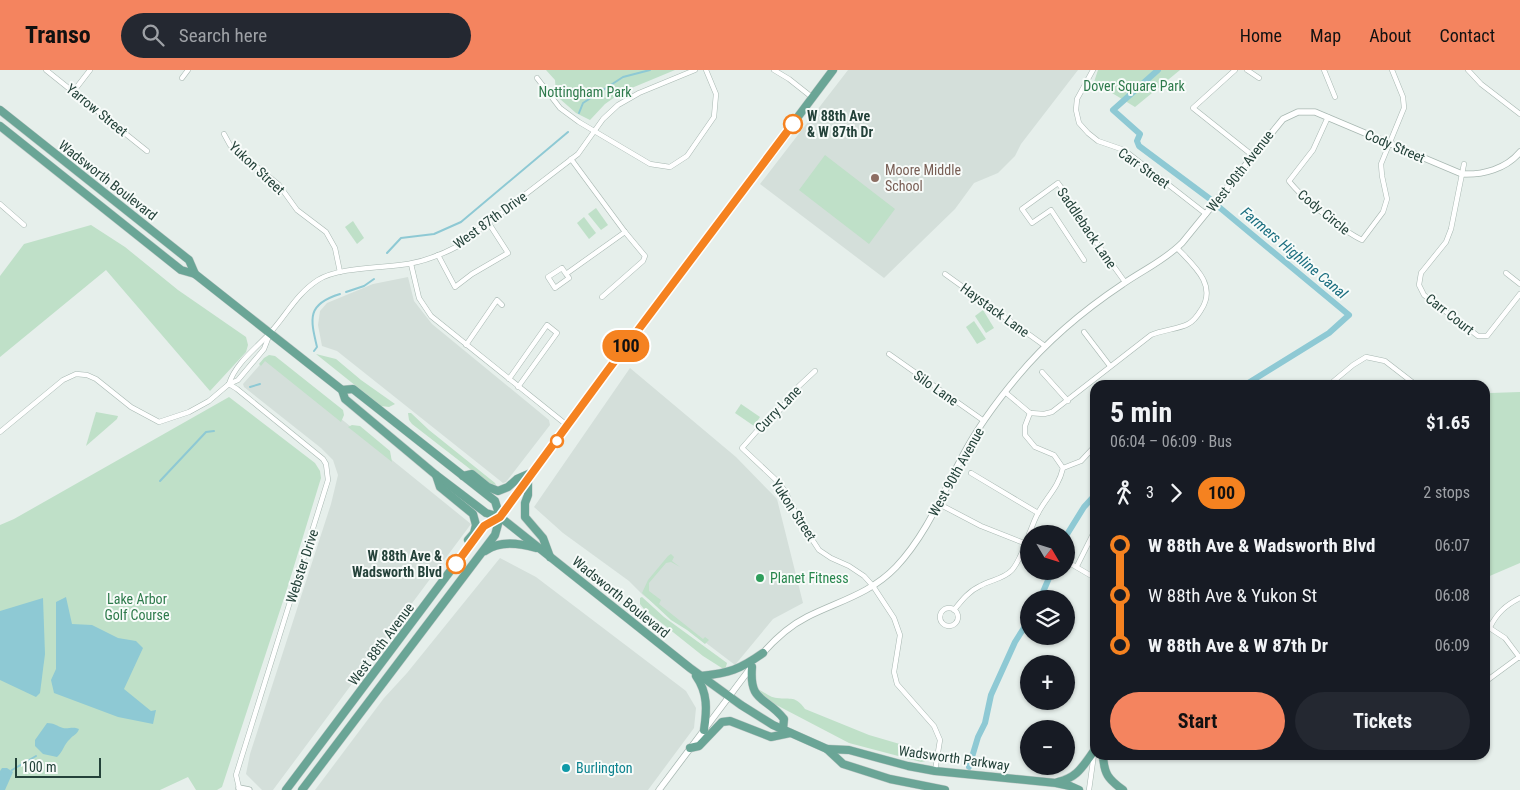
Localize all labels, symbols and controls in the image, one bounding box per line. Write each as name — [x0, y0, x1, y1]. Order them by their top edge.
search box — [121, 13, 471, 58]
text: Transo — [25, 21, 91, 49]
icon: search — [139, 21, 167, 49]
text: Search here — [179, 24, 267, 47]
text: Home — [1240, 25, 1282, 46]
text: Map — [1310, 25, 1341, 46]
text: About — [1369, 25, 1411, 46]
text: Contact — [1439, 25, 1495, 46]
park label: Dover Square Park — [1083, 78, 1185, 94]
street label: Yarrow Street — [63, 80, 131, 140]
park label: Nottingham Park — [538, 84, 632, 100]
place label: W 88th Ave & W 87th Dr — [807, 108, 874, 140]
marker: W 88th Ave & W 87th Dr — [783, 114, 803, 134]
street label: Cody Street — [1363, 126, 1427, 166]
street label: West 90th Avenue — [1203, 127, 1277, 215]
street label: Wadsworth Boulevard — [56, 137, 160, 223]
street label: Yukon Street — [226, 138, 288, 198]
street label: Carr Street — [1115, 144, 1173, 192]
place label: Moore Middle School — [885, 162, 961, 194]
marker: Moore Middle School — [869, 172, 881, 184]
street label: Saddleback Lane — [1054, 185, 1120, 272]
street label: Cody Circle — [1295, 186, 1354, 238]
street label: West 87th Drive — [450, 188, 530, 252]
water label: Farmers Highline Canal — [1237, 203, 1351, 303]
street label: Haystack Lane — [958, 280, 1033, 341]
street label: Carr Court — [1423, 290, 1477, 338]
line badge: 100 — [597, 330, 655, 362]
text: 100 — [612, 335, 640, 356]
street label: Silo Lane — [911, 367, 962, 409]
street label: Curry Lane — [752, 382, 805, 436]
text: 5 min — [1110, 396, 1172, 429]
text: $1.65 — [1426, 411, 1470, 434]
street label: West 90th Avenue — [925, 424, 987, 519]
text: 06:04 – 06:09 · Bus — [1110, 432, 1232, 451]
unlabelled marker — [550, 434, 564, 448]
street label: Yukon Street — [768, 476, 820, 544]
icon: walk — [1110, 479, 1138, 507]
icon: forward — [1162, 479, 1190, 507]
text: 100 — [1208, 482, 1235, 503]
text: 3 — [1146, 483, 1154, 502]
text: 2 stops — [1423, 483, 1470, 502]
north arrow — [1020, 525, 1075, 580]
map controls — [1020, 525, 1075, 775]
street label: Webster Drive — [283, 527, 322, 605]
text: W 88th Ave & Wadsworth Blvd — [1148, 534, 1376, 557]
text: 06:07 — [1435, 536, 1470, 555]
place label: W 88th Ave & Wadsworth Blvd — [352, 548, 442, 580]
street label: Wadsworth Boulevard — [569, 553, 673, 641]
marker: W 88th Ave & Wadsworth Blvd — [446, 554, 466, 574]
place label: Planet Fitness — [770, 570, 849, 586]
marker: Planet Fitness — [754, 572, 766, 584]
text: W 88th Ave & Yukon St — [1148, 584, 1317, 607]
text: 06:08 — [1435, 586, 1470, 605]
button: layers — [1020, 590, 1075, 645]
park label: Lake Arbor Golf Course — [104, 591, 170, 623]
street label: West 88th Avenue — [345, 599, 417, 688]
text: W 88th Ave & W 87th Dr — [1148, 634, 1328, 657]
text: 06:09 — [1435, 636, 1470, 655]
button: + — [1020, 655, 1075, 710]
button: Start — [1110, 692, 1285, 750]
button: Tickets — [1295, 692, 1470, 750]
button: − — [1020, 720, 1075, 775]
street label: Wadsworth Parkway — [898, 742, 1011, 774]
scale bar — [15, 755, 101, 778]
text: 100 m — [22, 759, 57, 775]
place label: Burlington — [576, 760, 633, 776]
marker: Burlington — [560, 762, 572, 774]

